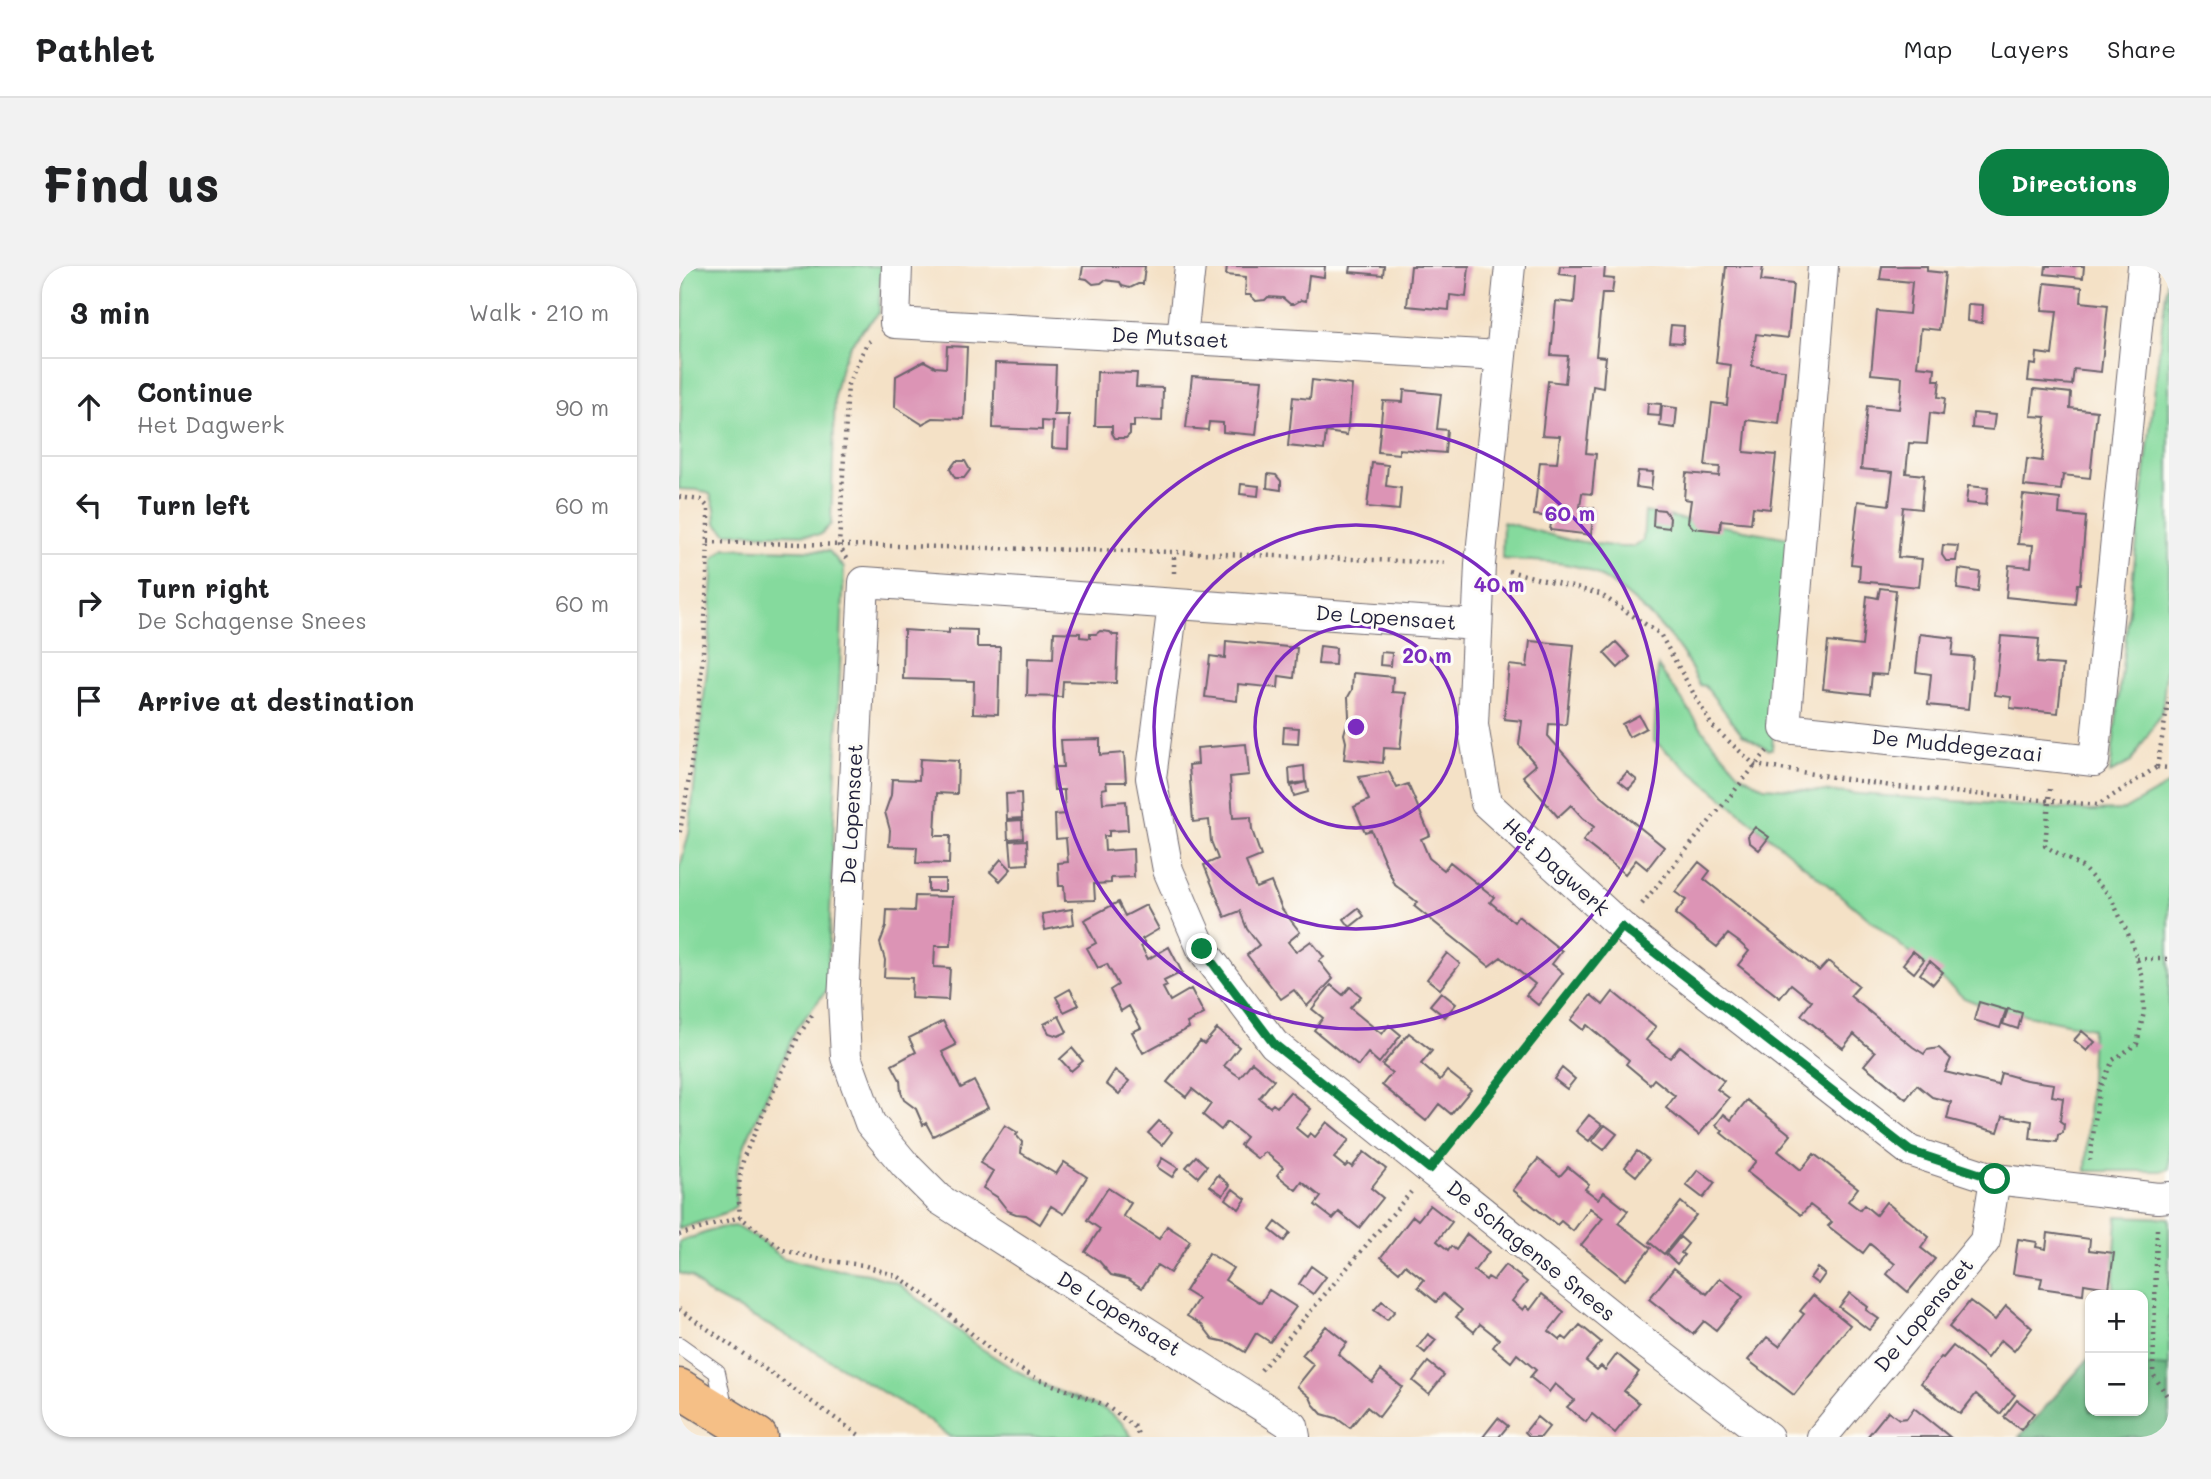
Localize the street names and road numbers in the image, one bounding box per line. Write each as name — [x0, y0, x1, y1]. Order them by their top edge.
street label: De Mutsaet — [1111, 320, 1229, 353]
street label: De Lopensaet — [1315, 598, 1457, 635]
street label: De Muddegezaai — [1870, 722, 2044, 767]
street label: De Lopensaet — [833, 743, 868, 885]
street label: Het Dagwerk — [1498, 811, 1616, 921]
street label: De Schagense Snees — [1442, 1173, 1622, 1326]
street label: De Lopensaet — [1867, 1251, 1978, 1377]
street label: De Lopensaet — [1053, 1264, 1187, 1361]

